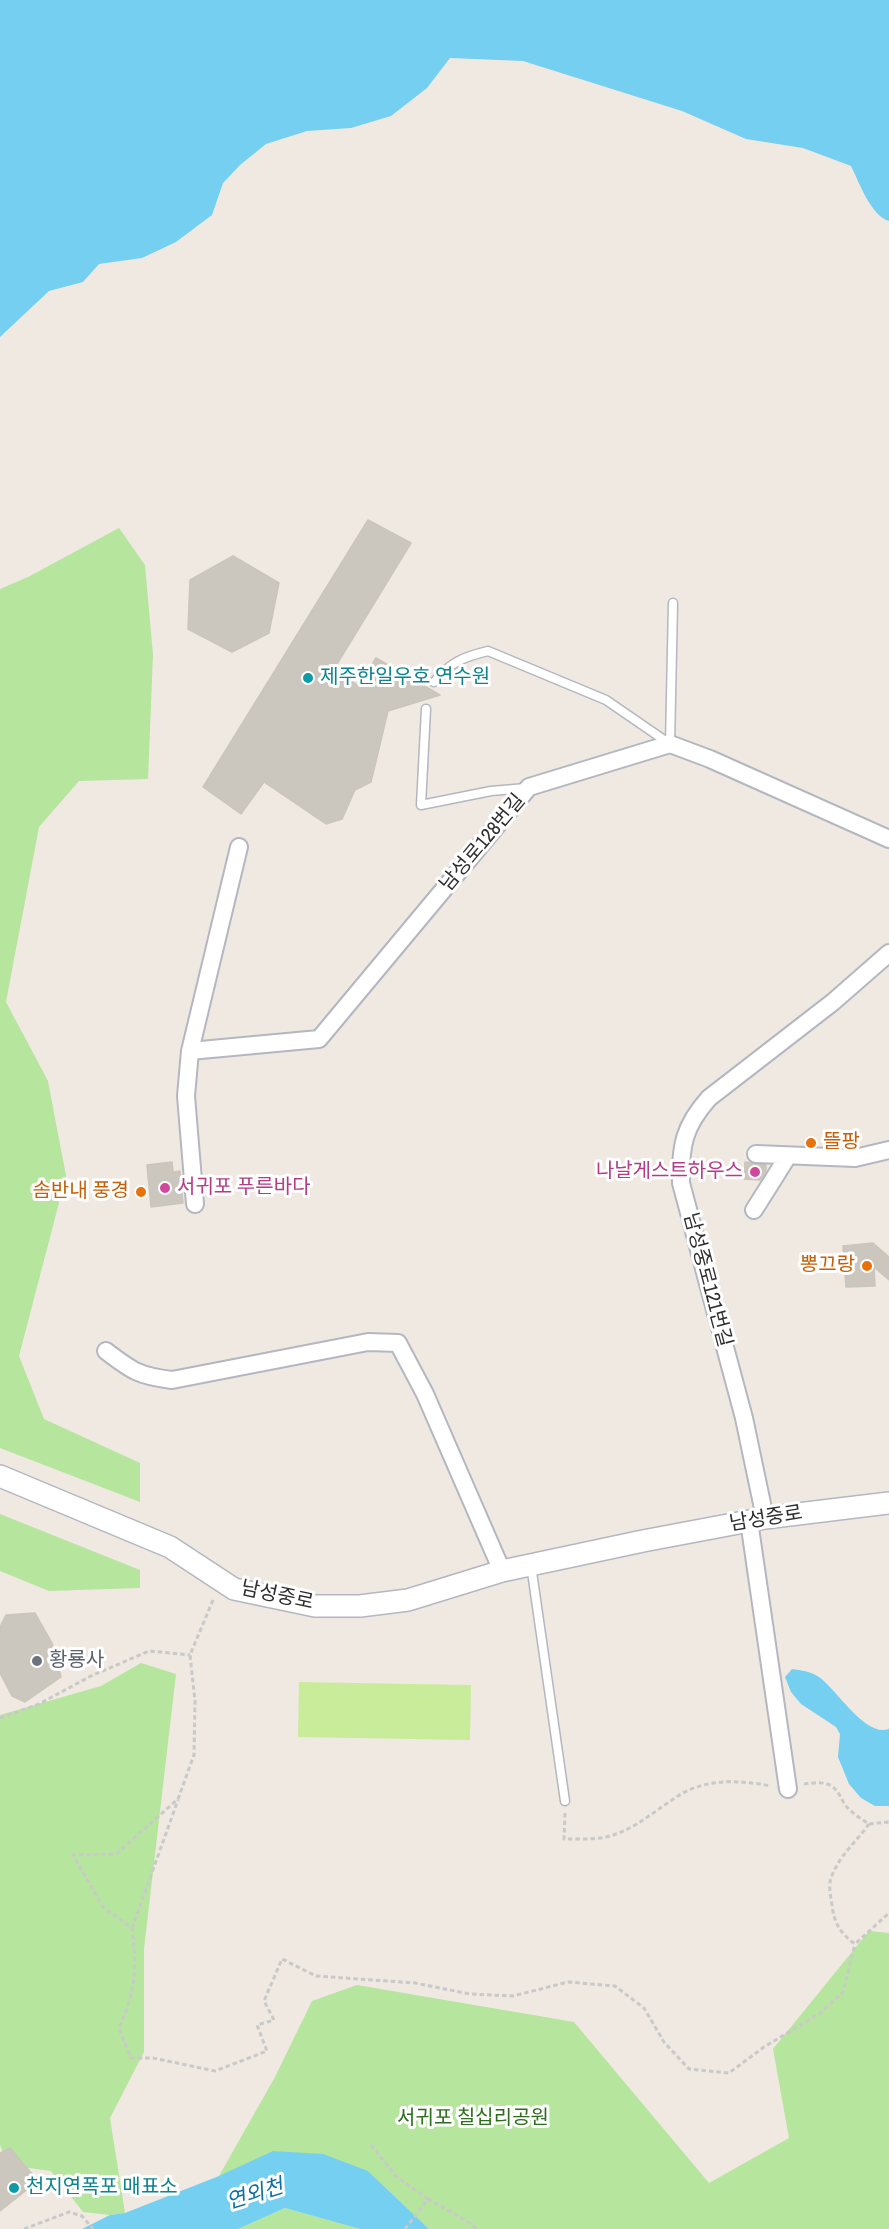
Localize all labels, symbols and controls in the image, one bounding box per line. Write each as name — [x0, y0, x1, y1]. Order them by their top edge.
place label: 제주한일우호 연수원 — [320, 666, 490, 690]
marker: 제주한일우호 연수원 — [301, 671, 315, 685]
street label: 남성로128번길 — [435, 790, 531, 896]
place label: 뜰팡 — [823, 1131, 860, 1155]
marker: 뜰팡 — [804, 1136, 818, 1150]
place label: 나날게스트하우스 — [596, 1160, 743, 1184]
marker: 나날게스트하우스 — [748, 1165, 762, 1179]
place label: 서귀포 푸른바다 — [177, 1176, 310, 1200]
place label: 솜반내 풍경 — [32, 1180, 129, 1204]
marker: 서귀포 푸른바다 — [158, 1181, 172, 1195]
marker: 솜반내 풍경 — [134, 1185, 148, 1199]
street label: 남성중로121번길 — [678, 1210, 736, 1350]
place label: 뽕끄랑 — [800, 1254, 855, 1278]
marker: 뽕끄랑 — [860, 1259, 874, 1273]
street label: 남성중로 — [728, 1501, 804, 1537]
street label: 남성중로 — [239, 1577, 315, 1615]
place label: 황룡사 — [49, 1649, 104, 1673]
marker: 황룡사 — [30, 1654, 44, 1668]
park label: 서귀포 칠십리공원 — [397, 2107, 549, 2131]
water label: 연외천 — [224, 2174, 286, 2216]
place label: 천지연폭포 매표소 — [26, 2176, 178, 2200]
marker: 천지연폭포 매표소 — [7, 2181, 21, 2195]

